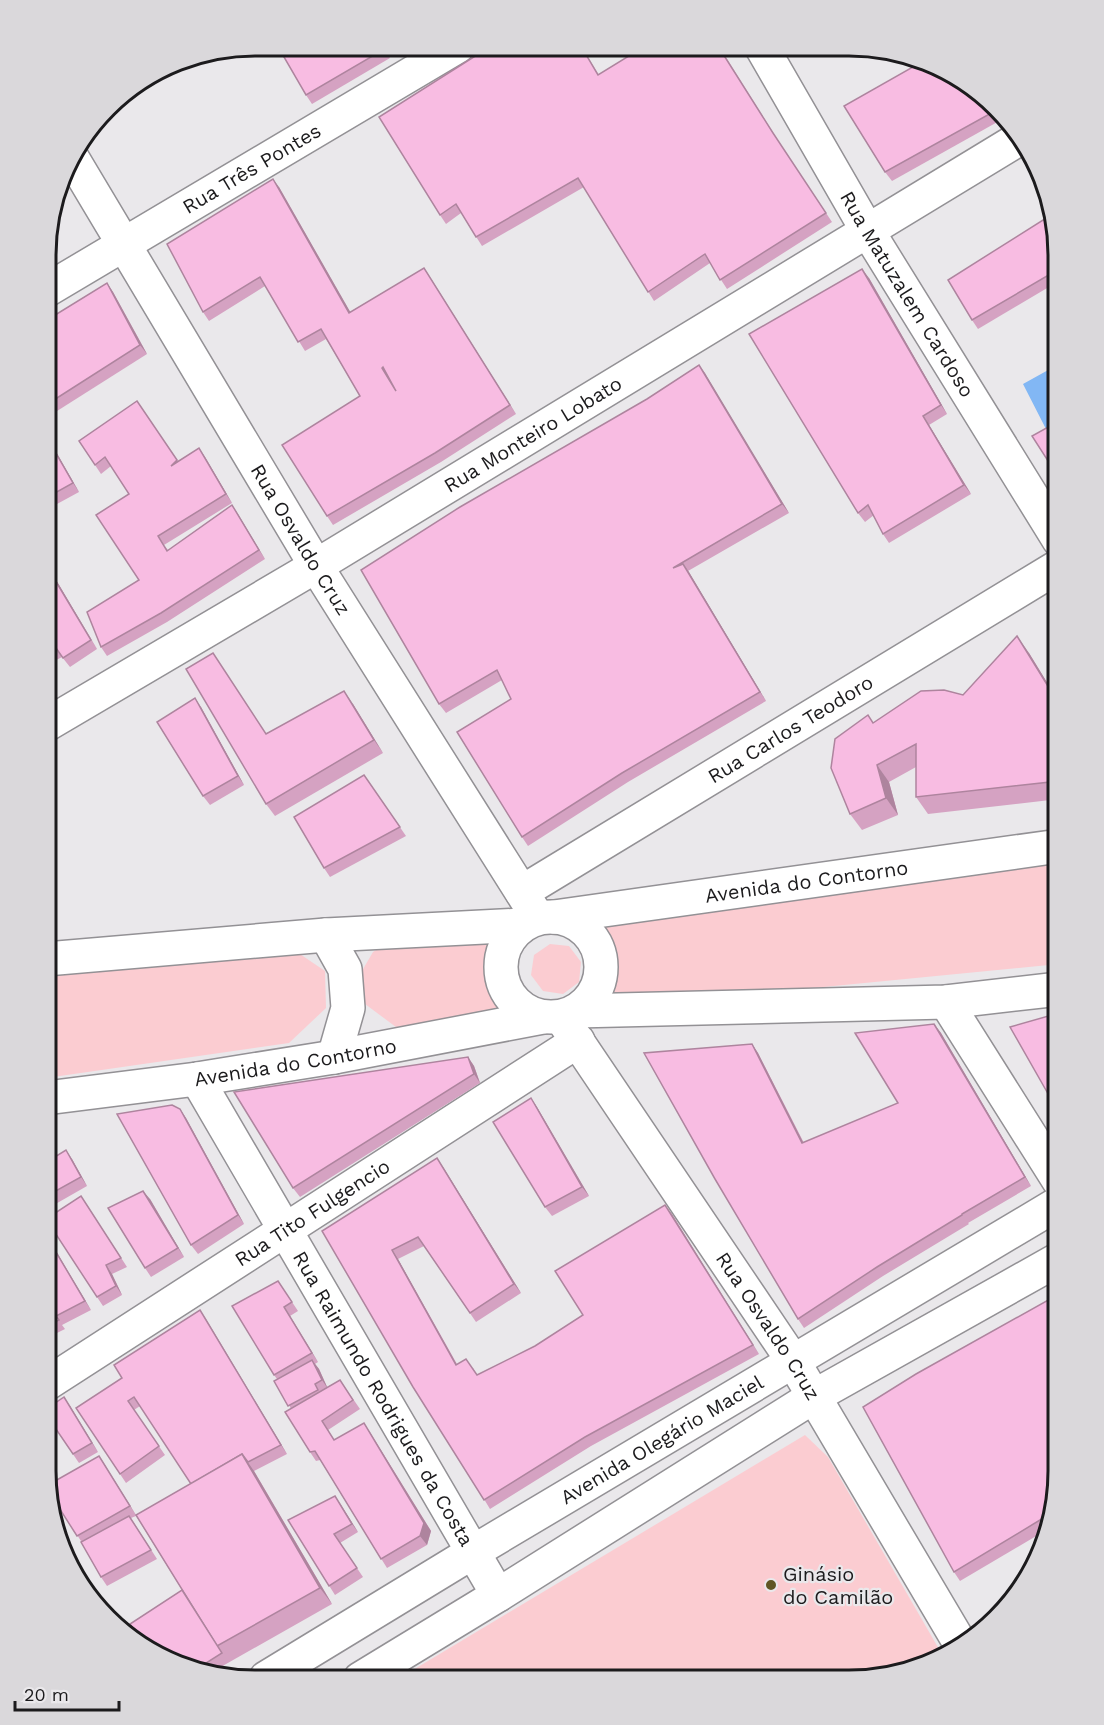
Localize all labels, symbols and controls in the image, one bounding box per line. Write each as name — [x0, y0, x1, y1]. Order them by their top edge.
street label: Rua Três Pontes — [178, 118, 325, 219]
street label: Rua Matuzalem Cardoso — [835, 187, 980, 402]
street label: Rua Monteiro Lobato — [439, 371, 626, 497]
street label: Rua Osvaldo Cruz — [246, 460, 356, 619]
street label: Rua Carlos Teodoro — [703, 670, 877, 788]
street label: Avenida do Contorno — [703, 855, 910, 908]
street label: Avenida do Contorno — [193, 1033, 399, 1091]
street label: Rua Tito Fulgencio — [230, 1154, 394, 1271]
street label: Rua Raimundo Rodrigues da Costa — [288, 1247, 479, 1550]
street label: Rua Osvaldo Cruz — [711, 1247, 825, 1404]
street label: Avenida Olegário Maciel — [556, 1370, 767, 1509]
place label: Ginásio do Camilão — [783, 1562, 893, 1609]
marker: Ginásio do Camilão — [764, 1578, 778, 1592]
scale bar — [15, 1674, 118, 1712]
text: 20 m — [24, 1684, 69, 1705]

